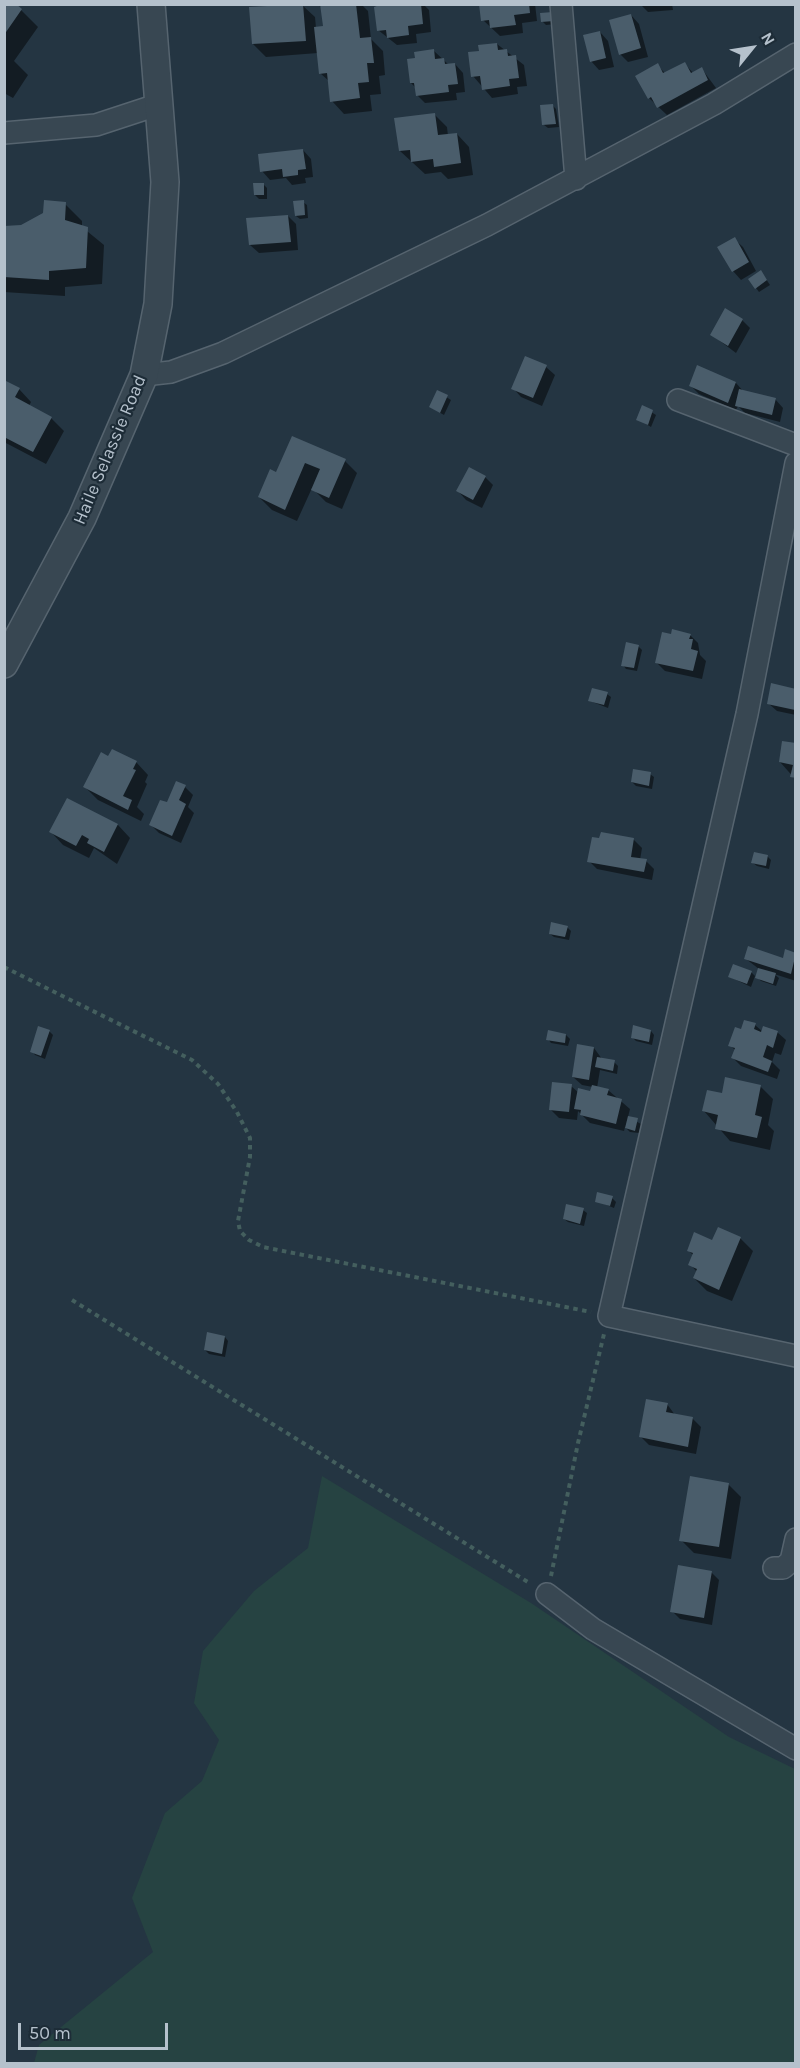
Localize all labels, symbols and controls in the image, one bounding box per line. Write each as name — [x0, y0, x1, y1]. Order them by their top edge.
north arrow — [722, 18, 782, 78]
text: N — [757, 29, 779, 48]
street label: Haile Selassie Road — [69, 372, 151, 528]
scale bar — [21, 2011, 171, 2049]
text: 50 m — [29, 2022, 71, 2044]

